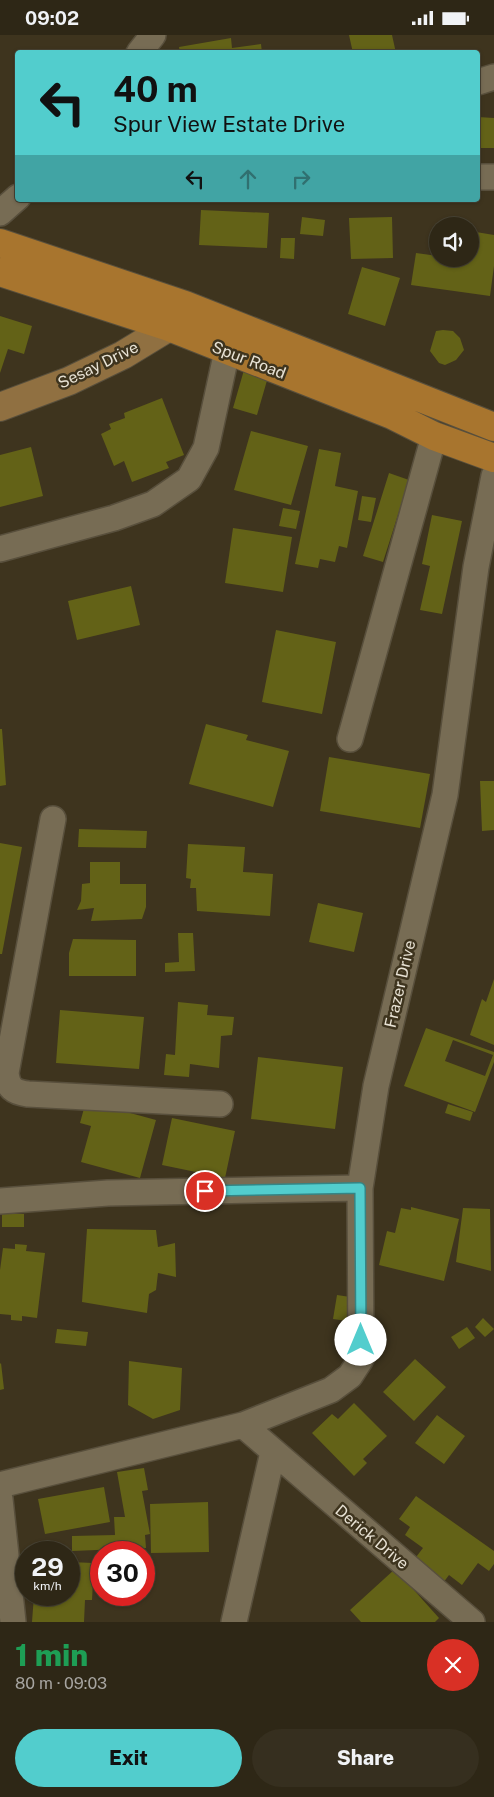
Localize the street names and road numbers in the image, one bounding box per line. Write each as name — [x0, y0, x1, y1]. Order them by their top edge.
street label: Sesay Drive — [55, 337, 141, 393]
street label: Spur Road — [209, 337, 289, 383]
street label: Frazer Drive — [381, 938, 419, 1030]
street label: Derick Drive — [331, 1501, 413, 1573]

